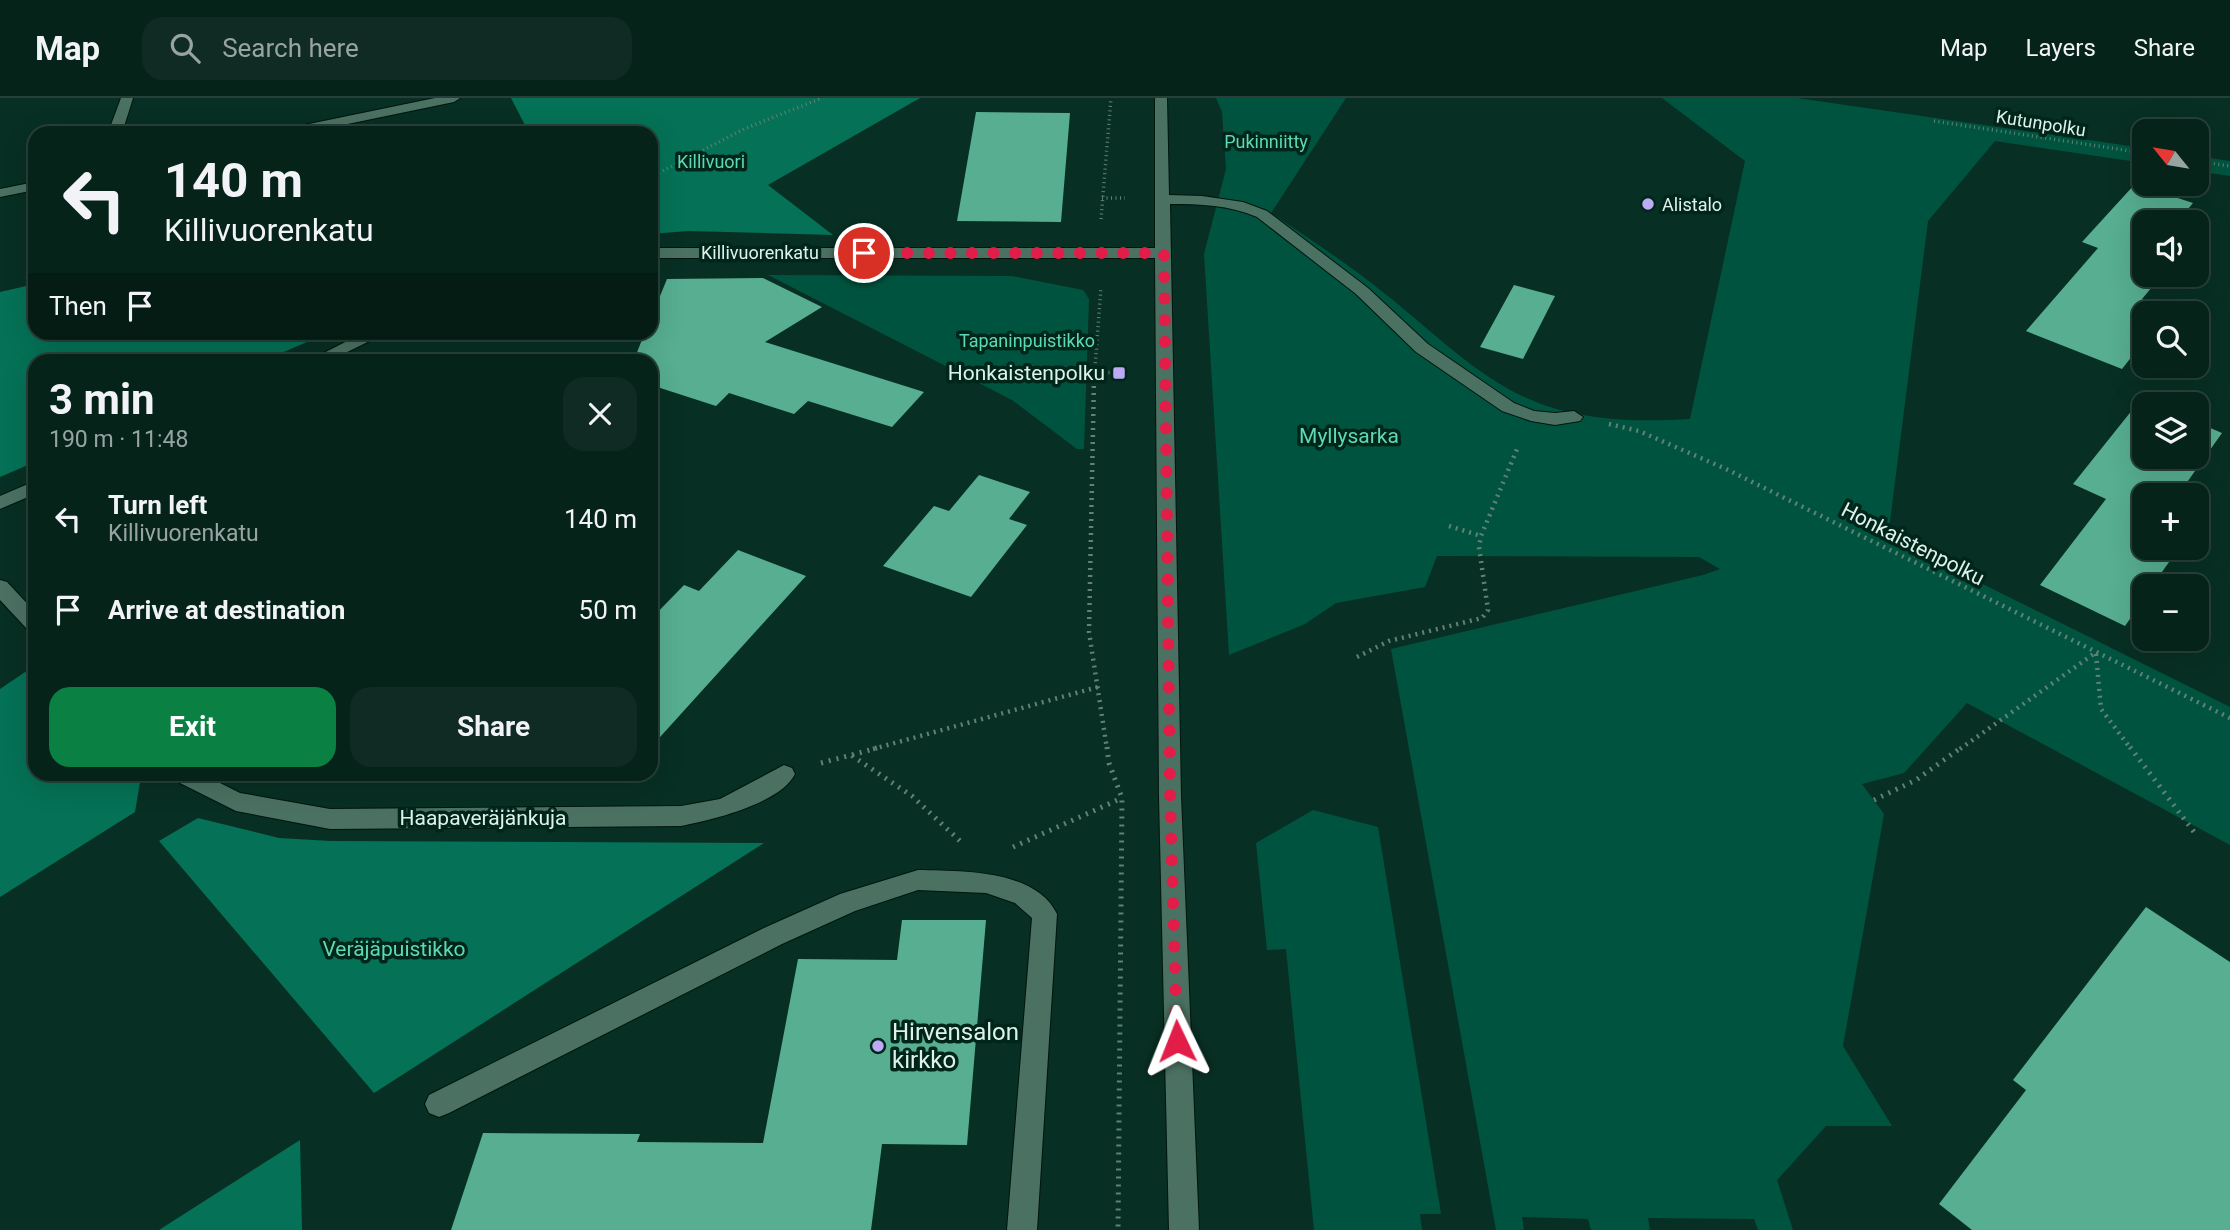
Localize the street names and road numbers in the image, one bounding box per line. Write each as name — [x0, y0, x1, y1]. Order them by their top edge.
street label: Kutunpolku — [1995, 106, 2087, 140]
street label: Killivuorenkatu — [701, 242, 819, 263]
street label: Honkaistenpolku — [1837, 498, 1989, 590]
street label: Haapaveräjänkuja — [400, 806, 566, 830]

